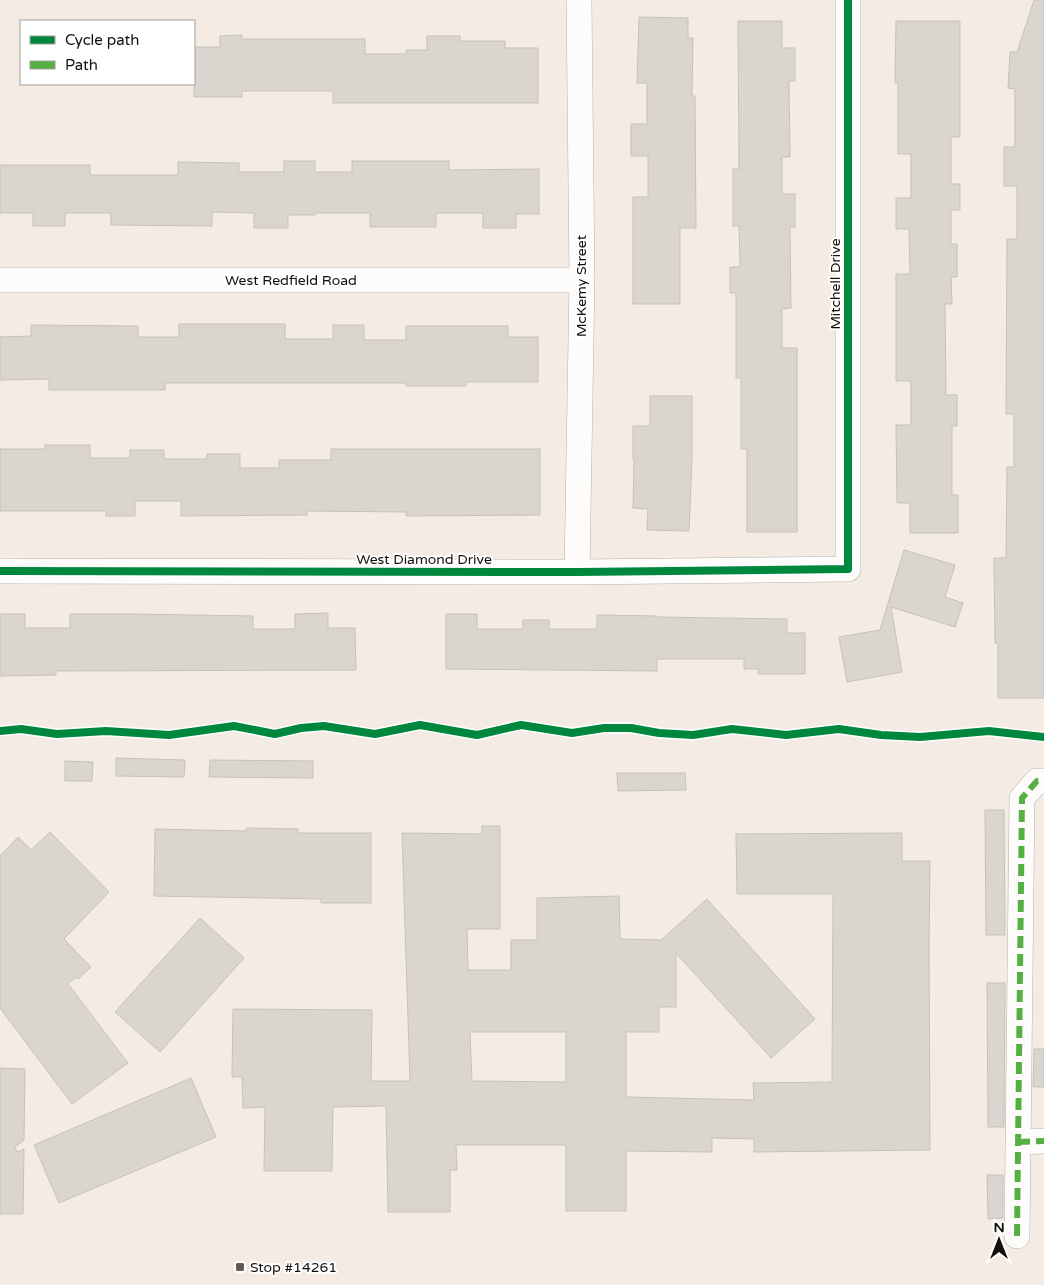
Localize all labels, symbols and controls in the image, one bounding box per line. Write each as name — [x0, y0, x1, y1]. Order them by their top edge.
legend — [20, 20, 195, 85]
text: Cycle path — [65, 31, 139, 49]
text: Path — [65, 56, 98, 74]
street label: McKemy Street — [573, 234, 590, 337]
street label: Mitchell Drive — [827, 238, 844, 330]
street label: West Redfield Road — [225, 272, 357, 289]
street label: West Diamond Drive — [356, 551, 492, 568]
north arrow — [974, 1215, 1024, 1265]
text: N — [993, 1219, 1005, 1236]
place label: Stop #14261 — [250, 1259, 337, 1276]
marker: Stop #14261 — [234, 1261, 246, 1273]

